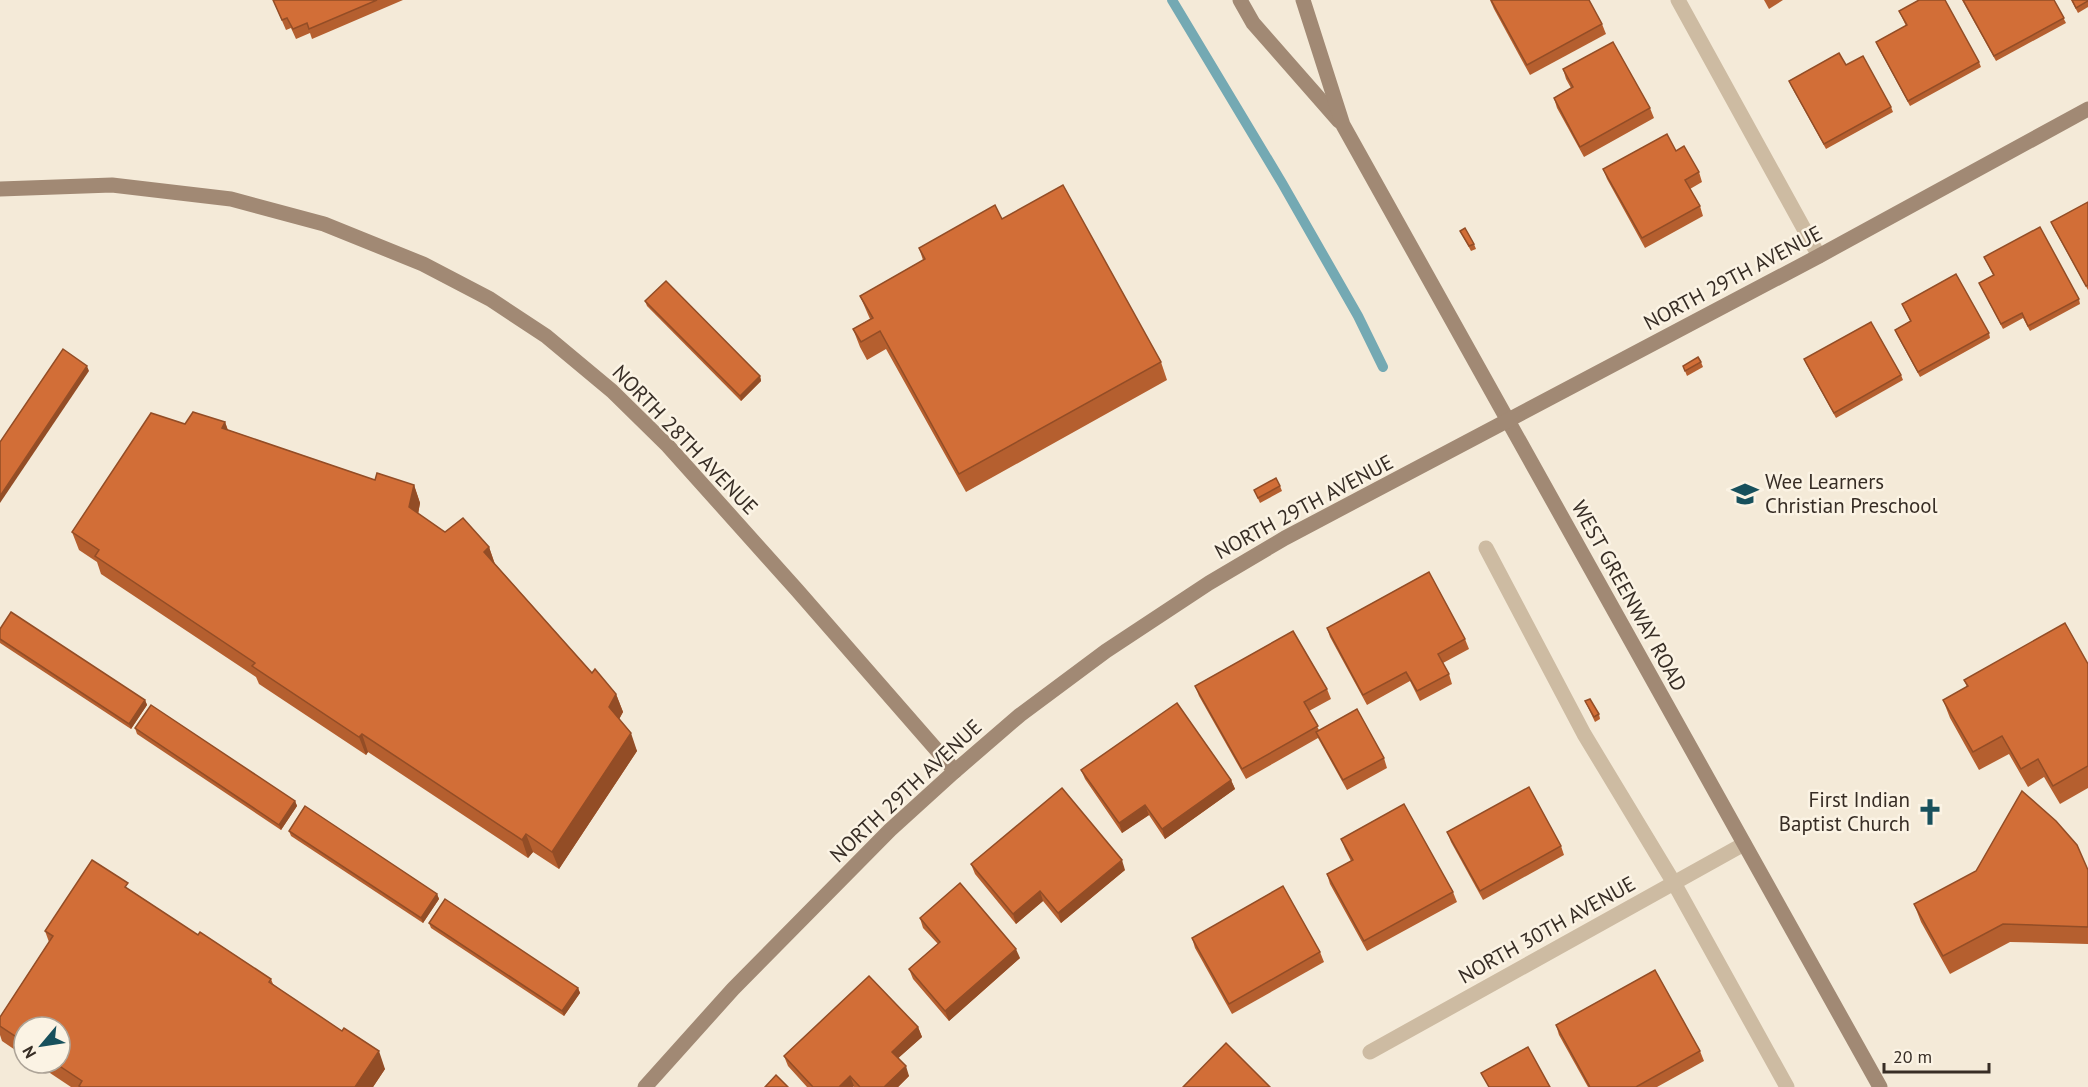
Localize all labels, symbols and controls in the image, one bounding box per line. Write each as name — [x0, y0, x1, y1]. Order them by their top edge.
street label: NORTH 29TH AVENUE — [1639, 219, 1827, 336]
street label: NORTH 28TH AVENUE — [607, 359, 764, 520]
street label: NORTH 29TH AVENUE — [1210, 448, 1398, 565]
place label: Wee Learners Christian Preschool — [1765, 468, 1938, 519]
school or university icon: Wee Learners Christian Preschool — [1730, 479, 1760, 509]
street label: WEST GREENWAY ROAD — [1566, 496, 1693, 696]
street label: NORTH 29TH AVENUE — [824, 713, 987, 868]
place label: First Indian Baptist Church — [1779, 786, 1910, 837]
church icon: First Indian Baptist Church — [1915, 797, 1945, 827]
street label: NORTH 30TH AVENUE — [1454, 870, 1640, 989]
north arrow — [12, 1015, 72, 1075]
scale bar — [1884, 1036, 1989, 1074]
text: N — [18, 1043, 40, 1062]
text: 20 m — [1893, 1045, 1932, 1068]

